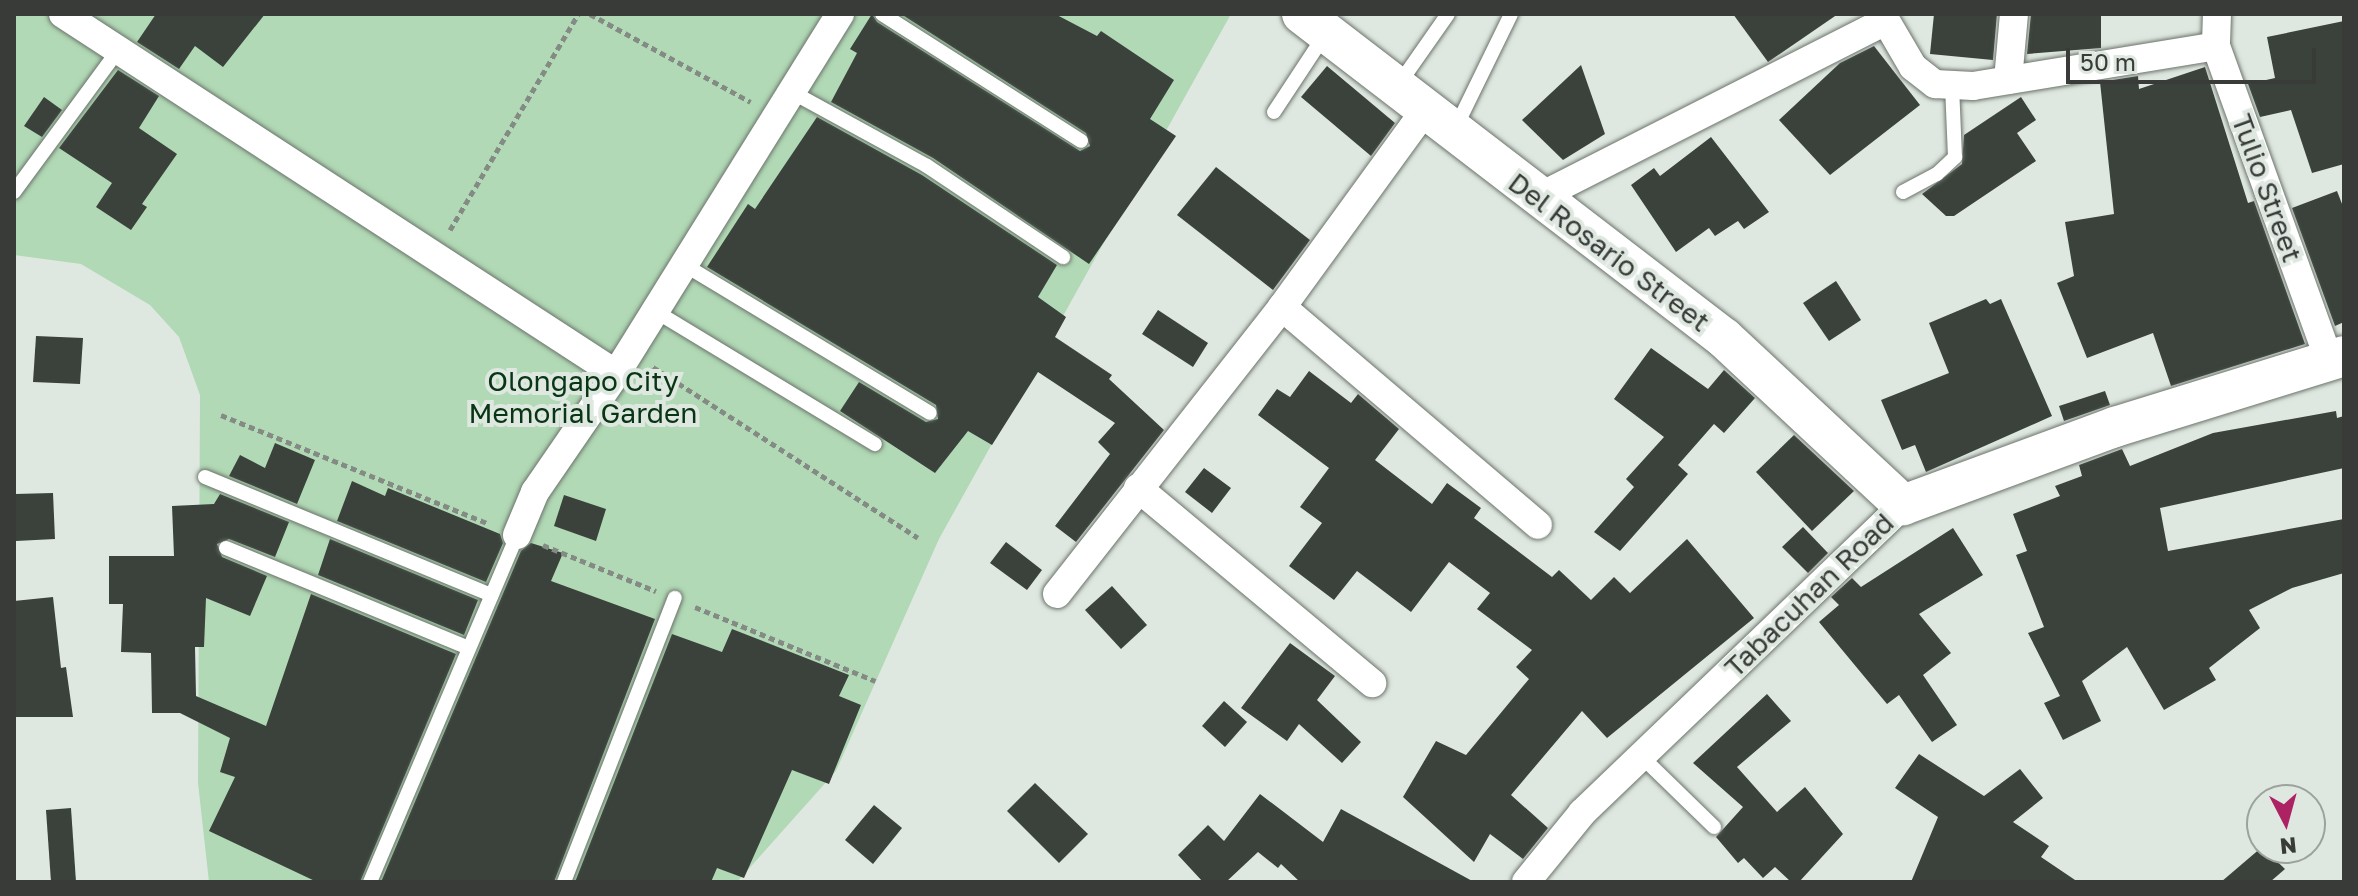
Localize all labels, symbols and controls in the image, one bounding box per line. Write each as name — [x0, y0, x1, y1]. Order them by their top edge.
scale bar — [2070, 32, 2320, 82]
text: 50 m — [2080, 47, 2136, 76]
street label: Tulio Street — [2225, 109, 2309, 267]
street label: Del Rosario Street — [1502, 165, 1716, 339]
park label: Olongapo City Memorial Garden — [469, 364, 697, 430]
street label: Tabacuhan Road — [1718, 506, 1900, 684]
north arrow — [2246, 784, 2326, 864]
text: N — [2279, 832, 2298, 861]

